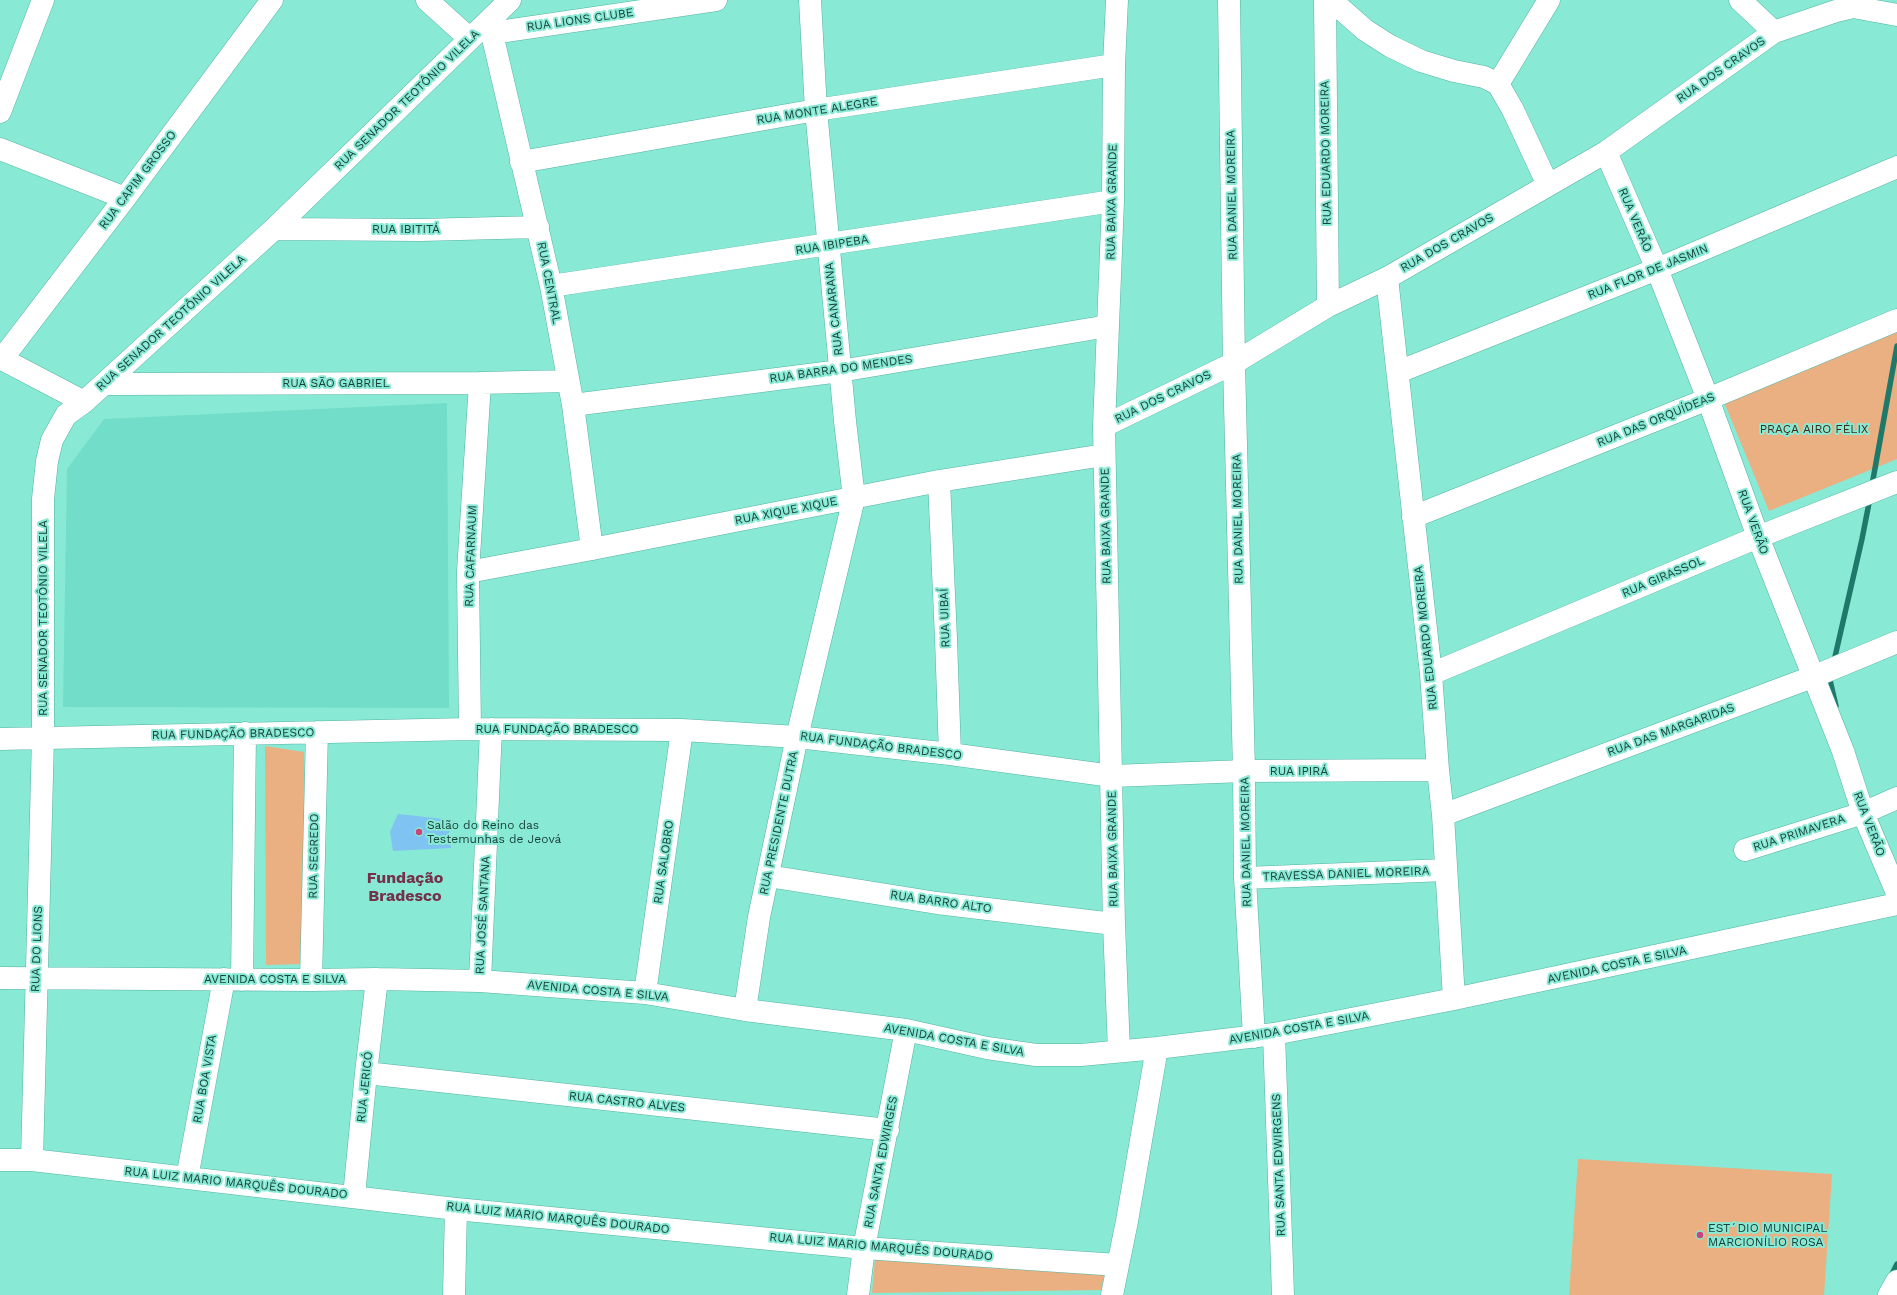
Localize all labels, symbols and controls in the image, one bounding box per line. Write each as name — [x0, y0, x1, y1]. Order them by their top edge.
street label: RUA LIONS CLUBE — [526, 5, 634, 35]
street label: RUA SENADOR TEOTÔNIO VILELA — [331, 27, 483, 173]
street label: RUA DOS CRAVOS — [1674, 34, 1768, 106]
street label: RUA EDUARDO MOREIRA — [1318, 81, 1334, 225]
street label: RUA MONTE ALEGRE — [756, 94, 878, 128]
street label: RUA CAPIM GROSSO — [96, 128, 180, 232]
street label: RUA DANIEL MOREIRA — [1224, 130, 1240, 260]
street label: RUA BAIXA GRANDE — [1104, 144, 1120, 260]
street label: RUA VERÃO — [1615, 186, 1655, 254]
street label: RUA DOS CRAVOS — [1398, 210, 1496, 276]
street label: RUA IBITITÁ — [372, 222, 440, 236]
street label: RUA IBIPEBA — [794, 232, 870, 258]
street label: RUA CENTRAL — [534, 241, 564, 325]
street label: RUA FLOR DE JASMIN — [1586, 241, 1710, 303]
street label: RUA SENADOR TEOTÔNIO VILELA — [93, 252, 249, 394]
street label: RUA CANARANA — [822, 262, 846, 356]
street label: RUA BARRA DO MENDES — [769, 352, 913, 386]
street label: RUA DOS CRAVOS — [1113, 367, 1213, 427]
street label: RUA SÃO GABRIEL — [282, 376, 390, 390]
street label: RUA DAS ORQUÍDEAS — [1595, 390, 1717, 450]
park label: PRAÇA AIRO FÉLIX — [1760, 422, 1868, 436]
street label: RUA DANIEL MOREIRA — [1230, 454, 1246, 584]
street label: RUA BAIXA GRANDE — [1098, 468, 1114, 584]
street label: RUA VERÃO — [1735, 487, 1771, 557]
street label: RUA XIQUE XIQUE — [734, 494, 838, 528]
street label: RUA CAFARNAUM — [462, 505, 480, 607]
street label: RUA SENADOR TEOTÔNIO VILELA — [36, 520, 50, 716]
street label: RUA GIRASSOL — [1620, 553, 1706, 601]
street label: RUA EDUARDO MOREIRA — [1411, 565, 1441, 711]
street label: RUA UIBAÍ — [937, 588, 953, 648]
street label: RUA DAS MARGARIDAS — [1605, 700, 1737, 760]
street label: RUA FUNDAÇÃO BRADESCO — [476, 722, 638, 736]
street label: RUA FUNDAÇÃO BRADESCO — [151, 725, 315, 743]
street label: RUA FUNDAÇÃO BRADESCO — [799, 729, 963, 763]
street label: RUA PRESIDENTE DUTRA — [757, 750, 801, 896]
street label: RUA IPIRÁ — [1270, 764, 1328, 778]
street label: RUA DANIEL MOREIRA — [1238, 777, 1254, 907]
street label: RUA VERÃO — [1850, 790, 1888, 858]
street label: RUA BAIXA GRANDE — [1105, 791, 1121, 907]
street label: RUA PRIMAVERA — [1751, 811, 1847, 855]
street label: RUA SEGREDO — [306, 813, 322, 899]
place label: Salão do Reino das Testemunhas de Jeová — [427, 818, 561, 846]
street label: RUA SALOBRO — [651, 819, 677, 905]
marker: Salão do Reino das Testemunhas de Jeová — [414, 827, 424, 837]
street label: RUA JOSÉ SANTANA — [473, 855, 493, 975]
street label: TRAVESSA DANIEL MOREIRA — [1262, 864, 1430, 884]
district label: Fundação Bradesco — [367, 868, 443, 906]
street label: RUA BARRO ALTO — [889, 888, 993, 916]
street label: RUA DO LIONS — [28, 906, 46, 992]
street label: AVENIDA COSTA E SILVA — [1546, 943, 1688, 987]
street label: AVENIDA COSTA E SILVA — [204, 972, 346, 986]
street label: AVENIDA COSTA E SILVA — [527, 978, 669, 1004]
street label: AVENIDA COSTA E SILVA — [1228, 1009, 1370, 1047]
street label: AVENIDA COSTA E SILVA — [883, 1021, 1025, 1059]
street label: RUA BOA VISTA — [190, 1034, 220, 1124]
street label: RUA JERICÓ — [354, 1051, 376, 1123]
street label: RUA CASTRO ALVES — [568, 1089, 686, 1115]
street label: RUA SANTA EDWIRGENS — [1269, 1093, 1289, 1237]
street label: RUA SANTA EDWIRGES — [861, 1095, 901, 1229]
street label: RUA LUIZ MARIO MARQUÊS DOURADO — [124, 1164, 348, 1202]
street label: RUA LUIZ MARIO MARQUÊS DOURADO — [446, 1199, 670, 1237]
place label: EST´DIO MUNICIPAL MARCIONÍLIO ROSA — [1708, 1221, 1827, 1249]
street label: RUA LUIZ MARIO MARQUÊS DOURADO — [769, 1230, 993, 1264]
marker: EST´DIO MUNICIPAL MARCIONÍLIO ROSA — [1695, 1230, 1705, 1240]

